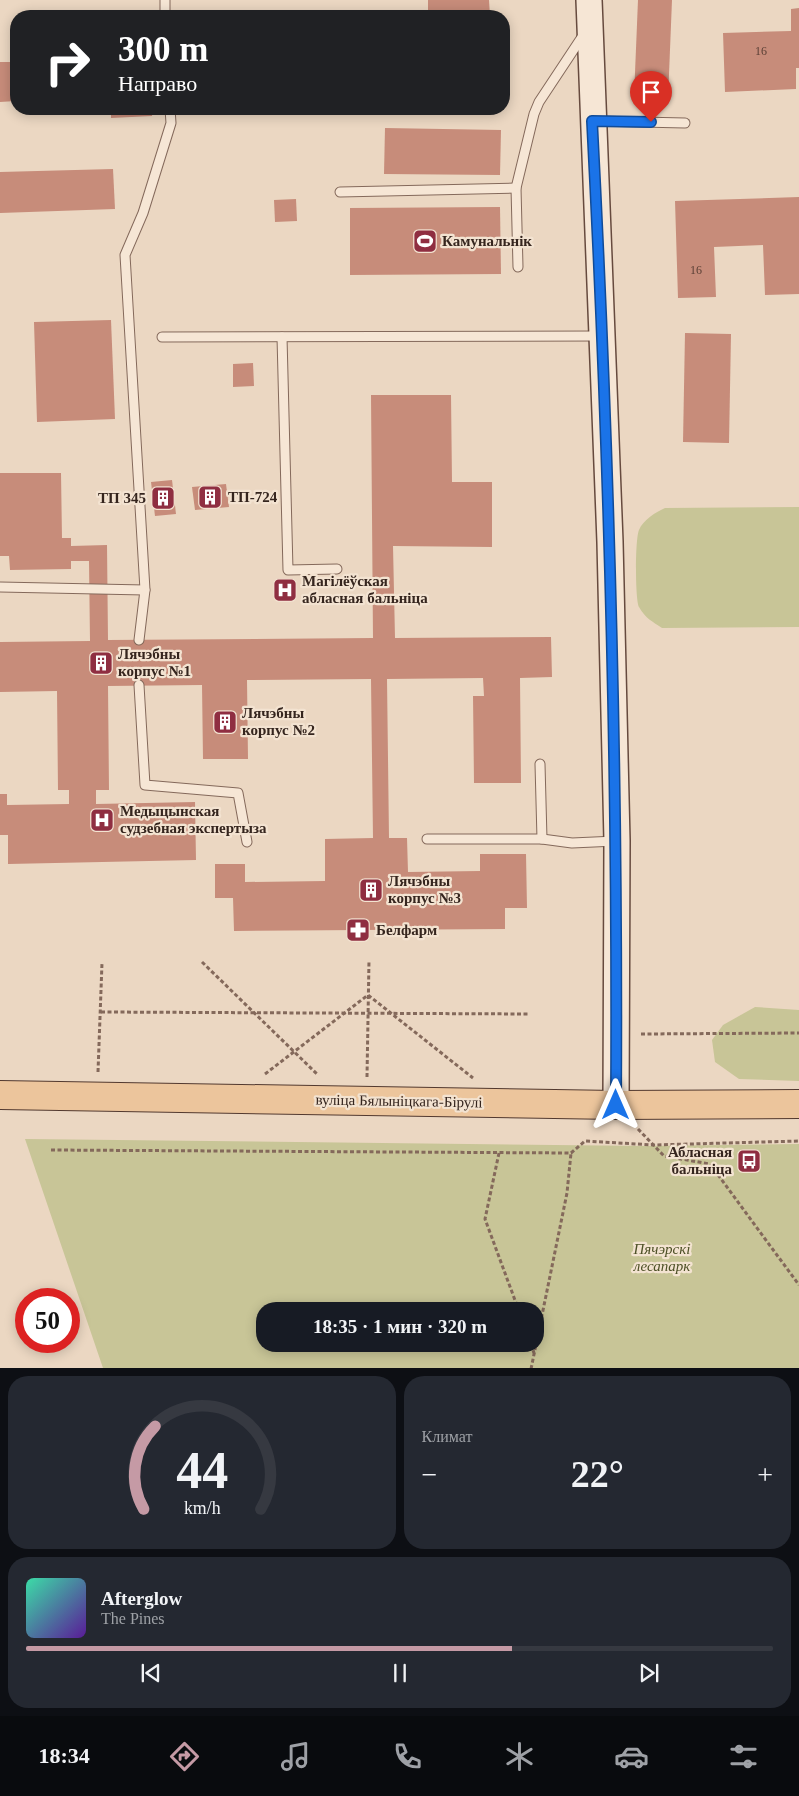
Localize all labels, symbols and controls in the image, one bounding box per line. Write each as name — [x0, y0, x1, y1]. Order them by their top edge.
icon: right — [35, 30, 100, 95]
text: 300 m — [118, 30, 208, 69]
house number: 16 — [755, 44, 767, 58]
text: Направо — [118, 71, 197, 96]
pin — [630, 71, 672, 122]
icon: arrive — [637, 78, 665, 106]
sports icon: Камунальнік — [412, 228, 438, 254]
place label: Камунальнік — [442, 233, 532, 249]
house number: 16 — [690, 263, 702, 277]
building icon: ТП-724 — [197, 484, 223, 510]
building icon: ТП 345 — [150, 485, 176, 511]
place label: ТП-724 — [228, 489, 278, 505]
place label: ТП 345 — [98, 490, 146, 506]
place label: Магілёўская абласная бальніца — [302, 573, 428, 606]
hospital icon: Магілёўская абласная бальніца — [272, 577, 298, 603]
place label: Лячэбны корпус №1 — [118, 646, 191, 679]
building icon: Лячэбны корпус №1 — [88, 650, 114, 676]
place label: Лячэбны корпус №2 — [242, 705, 315, 738]
building icon: Лячэбны корпус №2 — [212, 709, 238, 735]
place label: Медыцынская судзебная экспертыза — [120, 803, 267, 836]
hospital icon: Медыцынская судзебная экспертыза — [89, 807, 115, 833]
place label: Лячэбны корпус №3 — [388, 873, 461, 906]
building icon: Лячэбны корпус №3 — [358, 877, 384, 903]
pharmacy icon: Белфарм — [345, 917, 371, 943]
place label: Белфарм — [376, 922, 437, 938]
position arrow — [589, 1078, 641, 1130]
street label: вуліца Бялыніцкага-Бірулі — [315, 1092, 483, 1110]
place label: Абласная бальніца — [668, 1144, 732, 1177]
bus stop icon: Абласная бальніца — [736, 1148, 762, 1174]
park label: Пячэрскі лесапарк — [633, 1241, 691, 1274]
speed limit sign: 50 — [15, 1288, 80, 1353]
text: 18:35 · 1 мин · 320 m — [313, 1316, 487, 1337]
text: Климат — [422, 1428, 472, 1445]
text: 44 — [176, 1442, 228, 1499]
text: 22° — [571, 1453, 624, 1495]
text: − — [422, 1459, 437, 1490]
text: + — [757, 1459, 773, 1490]
text: km/h — [183, 1498, 220, 1518]
text: Afterglow — [101, 1588, 182, 1609]
text: The Pines — [101, 1610, 165, 1627]
icon: previous — [137, 1659, 165, 1687]
icon: pause — [386, 1659, 414, 1687]
icon: next — [635, 1659, 663, 1687]
icon: directions — [167, 1739, 202, 1774]
icon: music — [278, 1739, 313, 1774]
icon: phone — [390, 1739, 425, 1774]
icon: climate — [502, 1739, 537, 1774]
icon: car — [614, 1739, 649, 1774]
icon: filters — [726, 1739, 761, 1774]
text: 18:34 — [38, 1743, 90, 1768]

